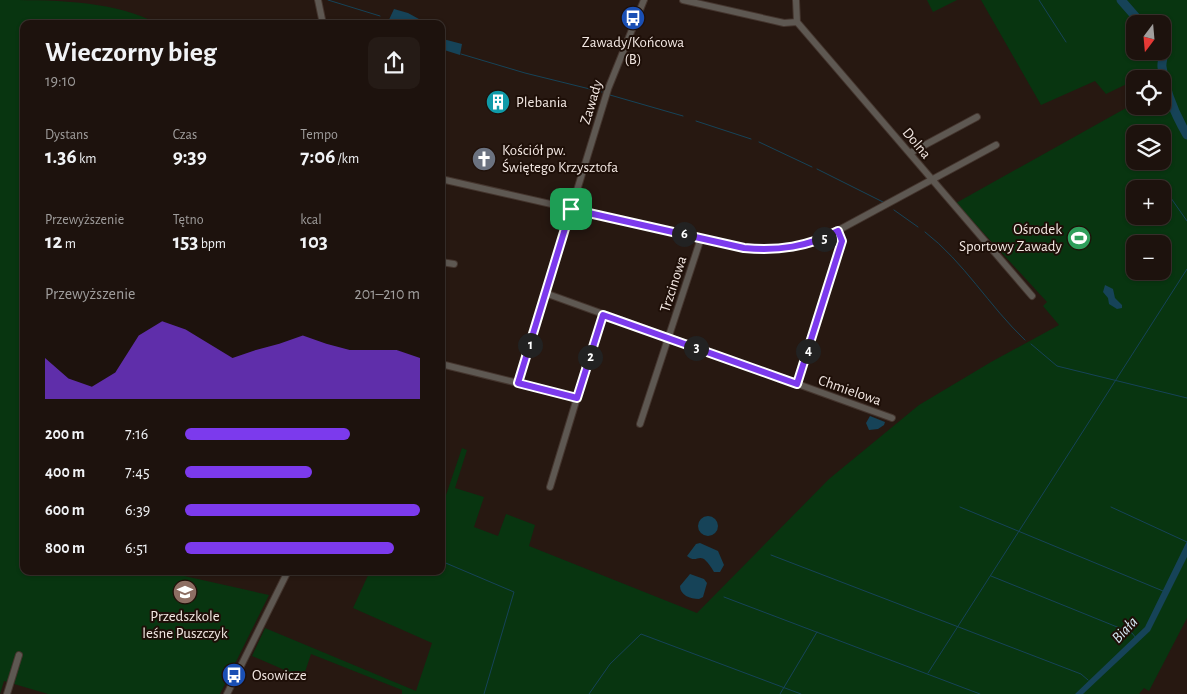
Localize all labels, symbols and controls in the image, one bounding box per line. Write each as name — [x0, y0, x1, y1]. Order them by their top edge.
bus stop icon: Zawady/Końcowa (B) — [620, 5, 646, 31]
north arrow — [1126, 15, 1171, 60]
map controls — [1126, 15, 1171, 280]
place label: Zawady/Końcowa (B) — [582, 35, 684, 67]
button: share — [368, 37, 420, 89]
text: Wieczorny bieg — [45, 39, 217, 67]
button: locate — [1126, 70, 1171, 115]
text: 19:10 — [45, 73, 76, 89]
street label: Zawady — [578, 78, 605, 126]
building icon: Plebania — [485, 89, 511, 115]
place label: Plebania — [516, 95, 567, 110]
street label: Dolna — [899, 125, 934, 162]
button: layers — [1126, 125, 1171, 170]
text: Dystans — [45, 128, 88, 142]
text: Czas — [173, 128, 197, 142]
text: Tempo — [300, 128, 338, 142]
place label: Kościół pw. Świętego Krzysztofa — [502, 143, 618, 175]
text: 1.36 — [45, 146, 77, 167]
text: 9:39 — [173, 146, 207, 167]
text: 7:06 — [300, 146, 335, 167]
church icon: Kościół pw. Świętego Krzysztofa — [471, 146, 497, 172]
text: km — [77, 152, 96, 166]
text: /km — [335, 152, 359, 166]
button: + — [1126, 180, 1171, 225]
pin — [550, 188, 592, 230]
icon: arrive — [557, 195, 585, 223]
text: Przewyższenie — [45, 213, 124, 227]
text: Tętno — [173, 213, 204, 227]
text: kcal — [300, 213, 322, 227]
pin: 6 — [672, 222, 696, 246]
place label: Ośrodek Sportowy Zawady — [959, 222, 1063, 254]
sports icon: Ośrodek Sportowy Zawady — [1066, 225, 1092, 251]
pin: 5 — [812, 226, 836, 252]
text: 6 — [681, 227, 688, 241]
text: 12 — [45, 231, 62, 252]
text: 153 — [173, 231, 198, 252]
text: 103 — [300, 231, 328, 252]
text: 5 — [821, 232, 828, 246]
button: − — [1126, 235, 1171, 280]
text: m — [62, 237, 76, 251]
text: bpm — [198, 237, 226, 251]
street label: Trzcinowa — [657, 254, 690, 314]
text: Przewyższenie — [45, 286, 135, 302]
text: 201–210 m — [354, 286, 420, 302]
pin: 1 — [518, 332, 542, 358]
pin: 3 — [684, 336, 708, 360]
text: 1 — [528, 338, 533, 352]
pin: 4 — [796, 338, 820, 364]
text: 3 — [693, 341, 700, 355]
pin: 2 — [578, 344, 602, 370]
text: 4 — [805, 344, 812, 358]
text: 2 — [587, 350, 594, 364]
street label: Chmielowa — [816, 373, 883, 408]
text: 200 m — [45, 426, 85, 442]
text: 7:16 — [125, 426, 148, 442]
text: 400 m — [45, 464, 85, 480]
text: 7:45 — [125, 464, 150, 480]
text: 600 m — [45, 502, 85, 518]
text: 6:39 — [125, 502, 150, 518]
text: 800 m — [45, 540, 85, 556]
text: 6:51 — [125, 540, 148, 556]
school or university icon: Przedszkole leśne Puszczyk — [172, 579, 198, 605]
place label: Przedszkole leśne Puszczyk — [142, 609, 228, 641]
water label: Biała — [1109, 613, 1141, 646]
bus stop icon: Osowicze — [221, 662, 247, 688]
place label: Osowicze — [252, 668, 307, 683]

